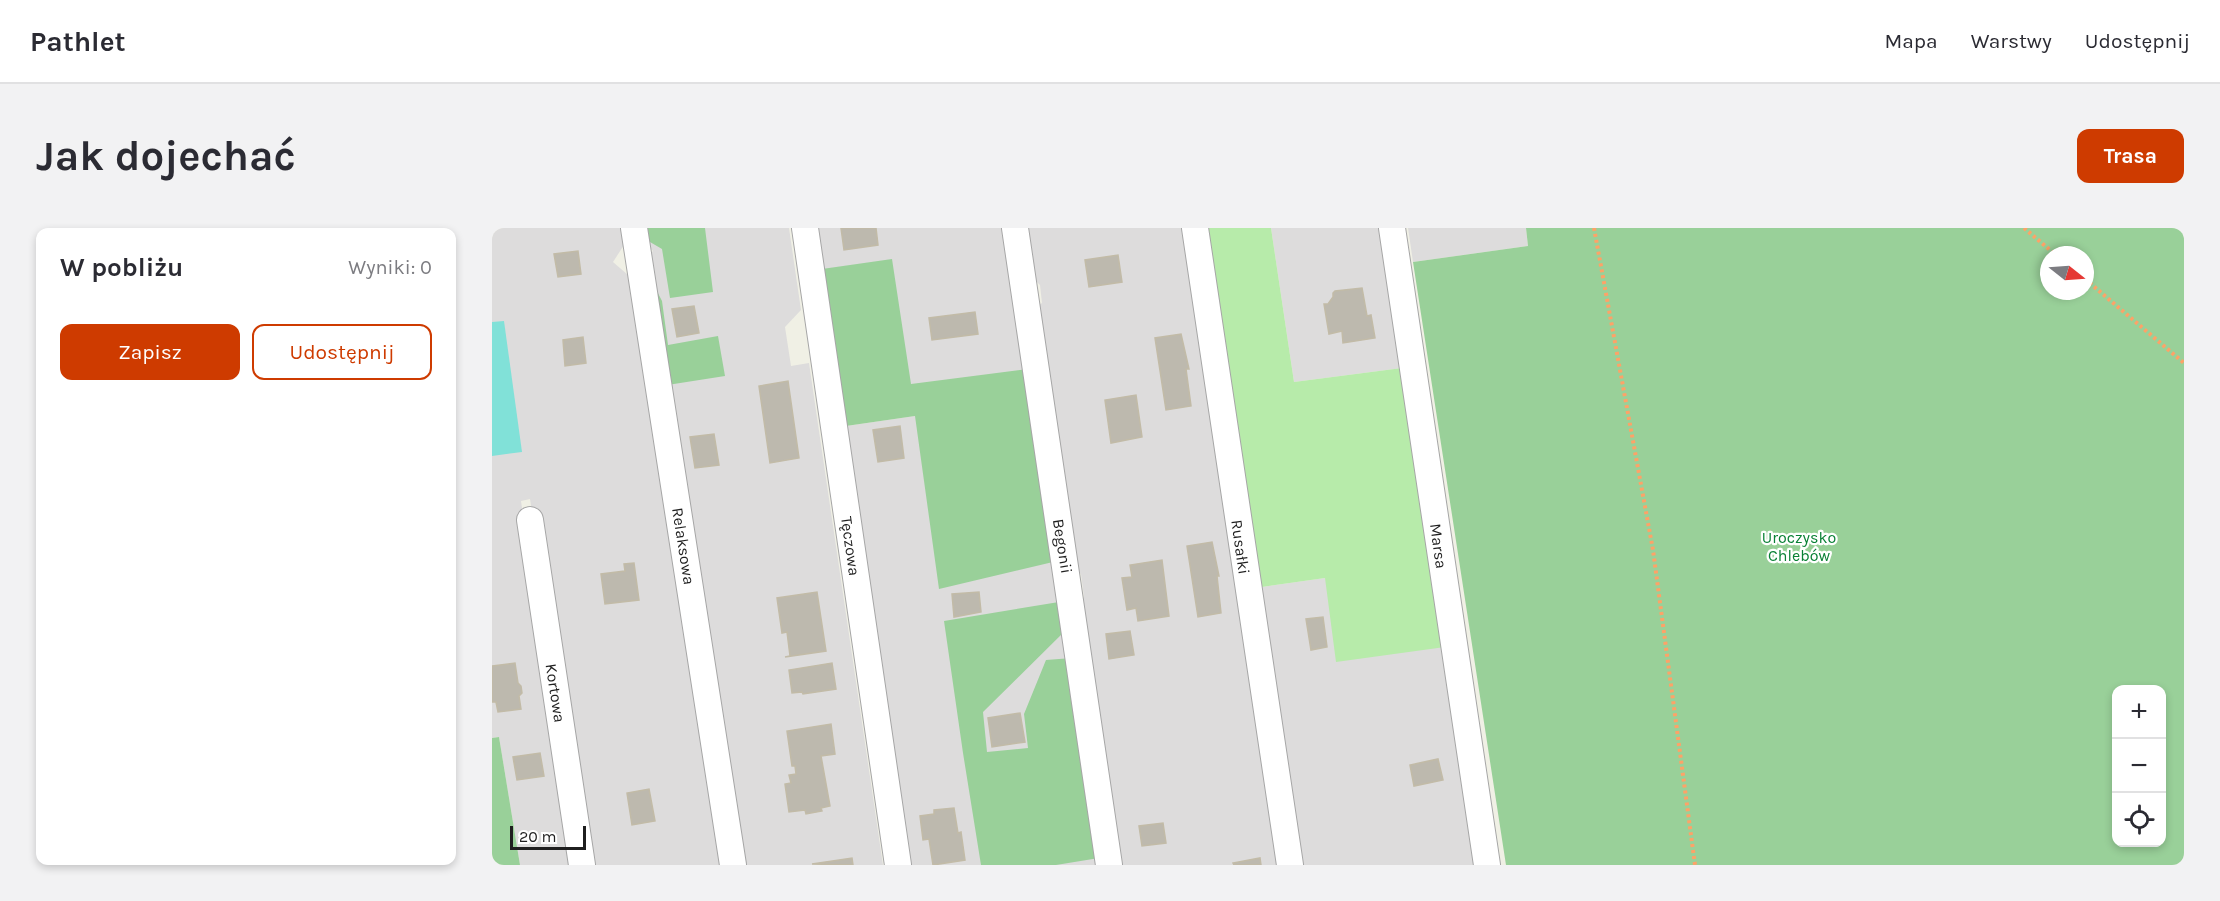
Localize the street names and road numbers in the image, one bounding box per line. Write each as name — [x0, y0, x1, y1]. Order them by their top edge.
street label: Relaksowa — [668, 506, 699, 586]
street label: Tęczowa — [837, 515, 864, 577]
street label: Begonii — [1049, 517, 1076, 575]
street label: Rusałki — [1227, 519, 1254, 576]
street label: Marsa — [1426, 522, 1451, 570]
street label: Kortowa — [541, 662, 570, 724]

